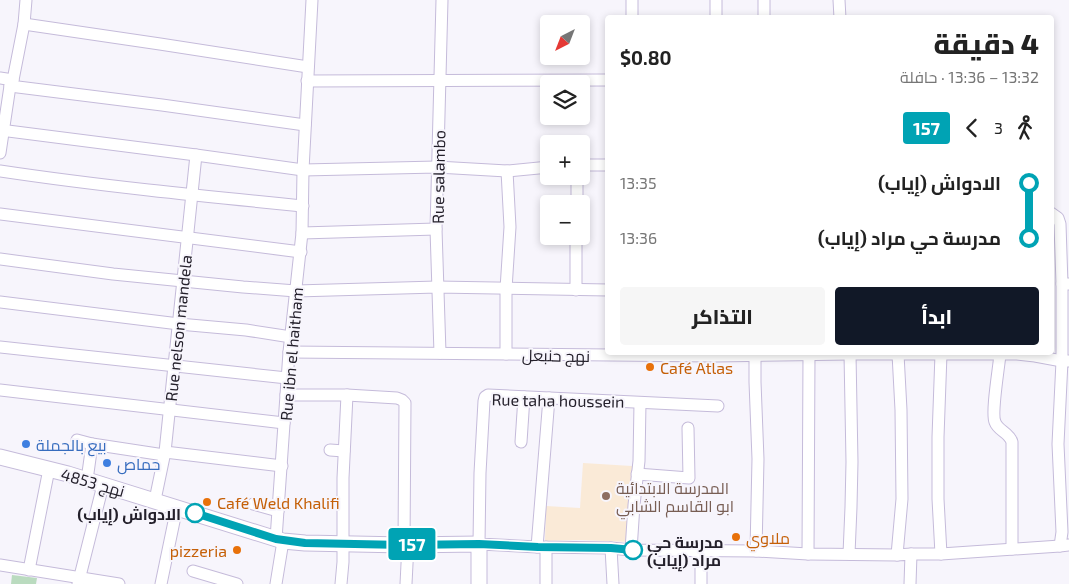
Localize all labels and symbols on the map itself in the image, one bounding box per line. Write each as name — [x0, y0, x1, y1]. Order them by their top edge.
north arrow — [540, 15, 590, 65]
street label: Rue salambo — [428, 130, 448, 224]
street label: Rue nelson mandela — [161, 254, 195, 402]
street label: Rue ibn el haitham — [276, 286, 306, 422]
street label: نهج حنبعل — [522, 345, 590, 368]
place label: Café Atlas — [660, 358, 733, 377]
marker: Café Atlas — [644, 361, 656, 373]
street label: Rue taha houssein — [491, 389, 625, 411]
place label: بيع بالجملة — [36, 435, 107, 457]
marker: بيع بالجملة — [20, 438, 32, 450]
place label: حماص — [117, 454, 160, 475]
marker: حماص — [101, 457, 113, 469]
street label: نهج 4853 — [58, 464, 127, 503]
place label: المدرسة الابتدائية ابو القاسم الشابي — [616, 478, 734, 520]
marker: المدرسة الابتدائية ابو القاسم الشابي — [600, 490, 612, 502]
place label: Café Weld Khalifi — [217, 493, 340, 512]
marker: Café Weld Khalifi — [201, 496, 213, 508]
marker: الادواش (إياب) — [185, 503, 205, 523]
place label: الادواش (إياب) — [77, 504, 181, 526]
line badge: 157 — [383, 528, 441, 560]
place label: ملاوي — [746, 528, 790, 552]
marker: ملاوي — [730, 531, 742, 543]
place label: مدرسة حي مراد (إياب) — [647, 532, 724, 572]
marker: مدرسة حي مراد (إياب) — [623, 540, 643, 560]
place label: pizzeria — [170, 541, 227, 560]
marker: pizzeria — [231, 544, 243, 556]

